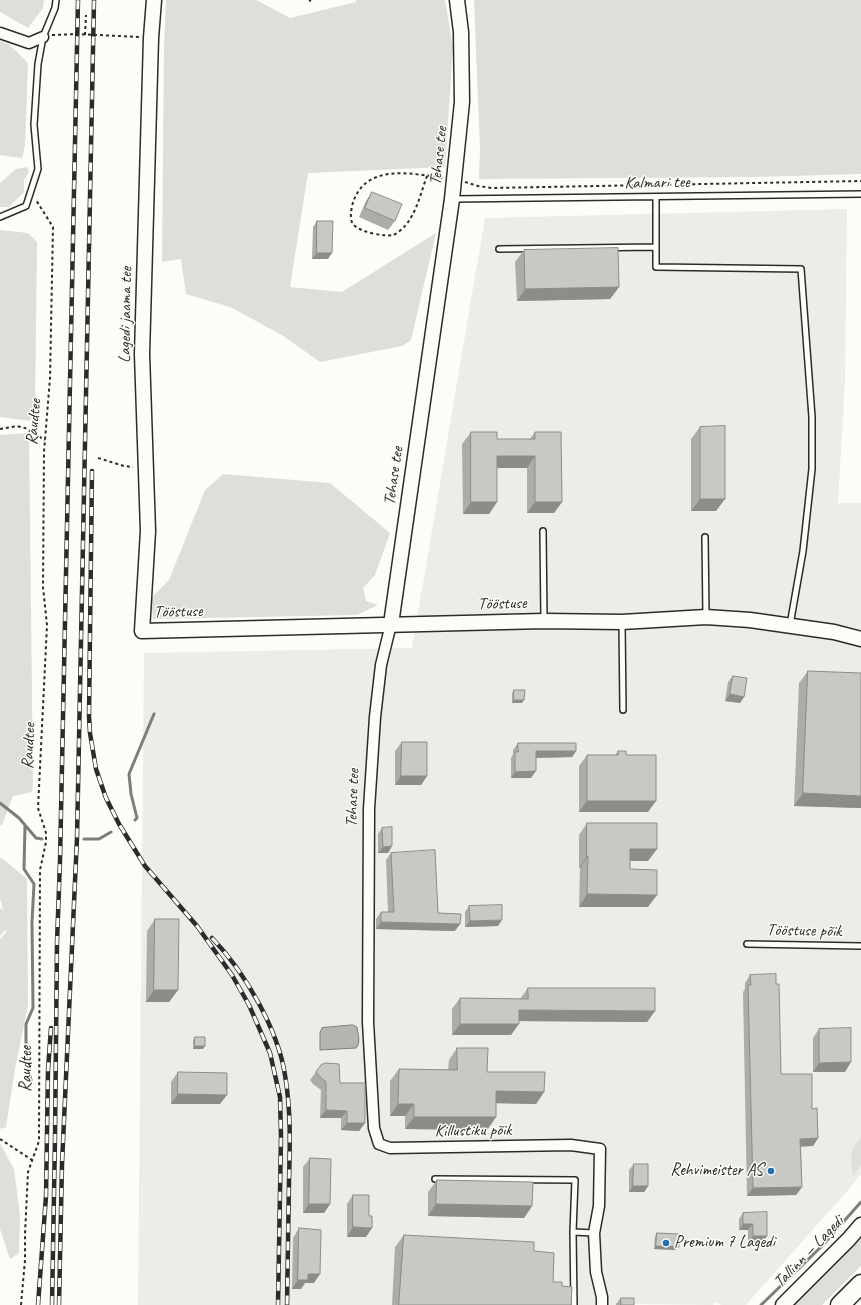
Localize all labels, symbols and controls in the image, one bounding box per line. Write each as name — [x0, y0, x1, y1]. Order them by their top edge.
street label: Tehase tee — [426, 126, 452, 186]
street label: Kalmari tee — [624, 172, 690, 194]
street label: Lagedi jaama tee — [115, 267, 137, 363]
street label: Raudtee — [22, 398, 46, 446]
street label: Tehase tee — [380, 446, 408, 506]
street label: Tööstuse — [477, 593, 527, 615]
street label: Tööstuse — [153, 601, 203, 623]
street label: Raudtee — [18, 722, 40, 770]
street label: Tehase tee — [342, 768, 364, 828]
street label: Tööstuse põik — [766, 920, 842, 942]
street label: Raudtee — [17, 1046, 37, 1092]
street label: Killustiku põik — [434, 1120, 512, 1142]
place label: Rehvimeister AS — [670, 1161, 763, 1181]
marker: Rehvimeister AS — [766, 1166, 776, 1176]
street label: Tallinn — Lagedi — [770, 1212, 848, 1292]
place label: Premium 7 Lagedi — [674, 1233, 775, 1253]
marker: Premium 7 Lagedi — [661, 1238, 671, 1248]

